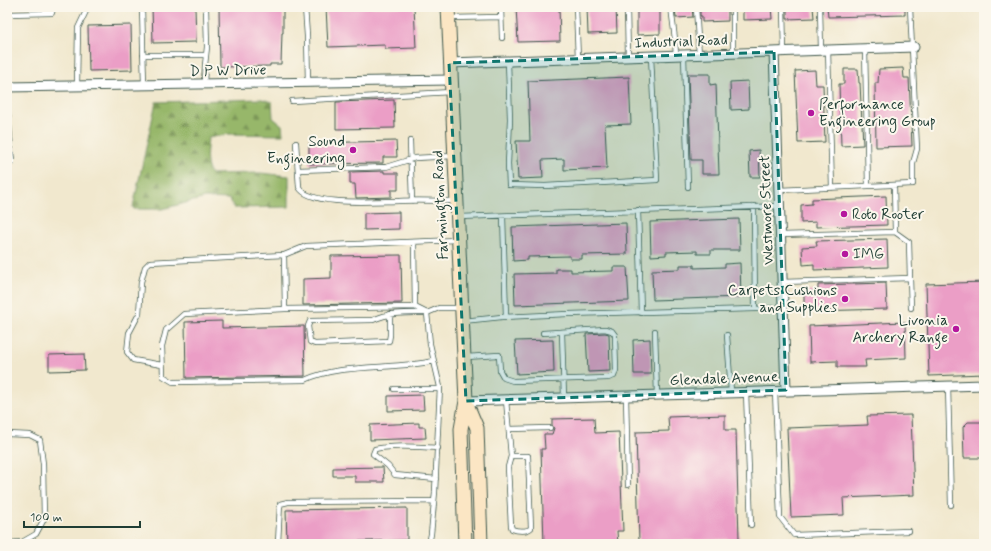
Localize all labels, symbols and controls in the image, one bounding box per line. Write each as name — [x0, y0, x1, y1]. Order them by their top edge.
street label: Industrial Road — [634, 30, 728, 54]
street label: D P W Drive — [190, 60, 267, 82]
place label: Performance Engineering Group — [819, 95, 936, 133]
marker: Performance Engineering Group — [806, 108, 816, 118]
place label: Sound Engineering — [267, 132, 345, 170]
marker: Sound Engineering — [348, 145, 358, 155]
street label: Farmington Road — [428, 150, 455, 260]
street label: Westmore Street — [755, 155, 779, 265]
place label: Roto Rooter — [852, 205, 925, 225]
marker: Roto Rooter — [839, 209, 849, 219]
place label: IMG — [853, 245, 884, 265]
marker: IMG — [840, 249, 850, 259]
place label: Carpets Cushions and Supplies — [728, 281, 837, 318]
marker: Carpets Cushions and Supplies — [840, 294, 850, 304]
place label: Livonia Archery Range — [852, 311, 948, 349]
marker: Livonia Archery Range — [951, 324, 961, 334]
street label: Glendale Avenue — [669, 367, 779, 391]
scale bar — [24, 503, 140, 529]
text: 100 m — [30, 510, 62, 526]

